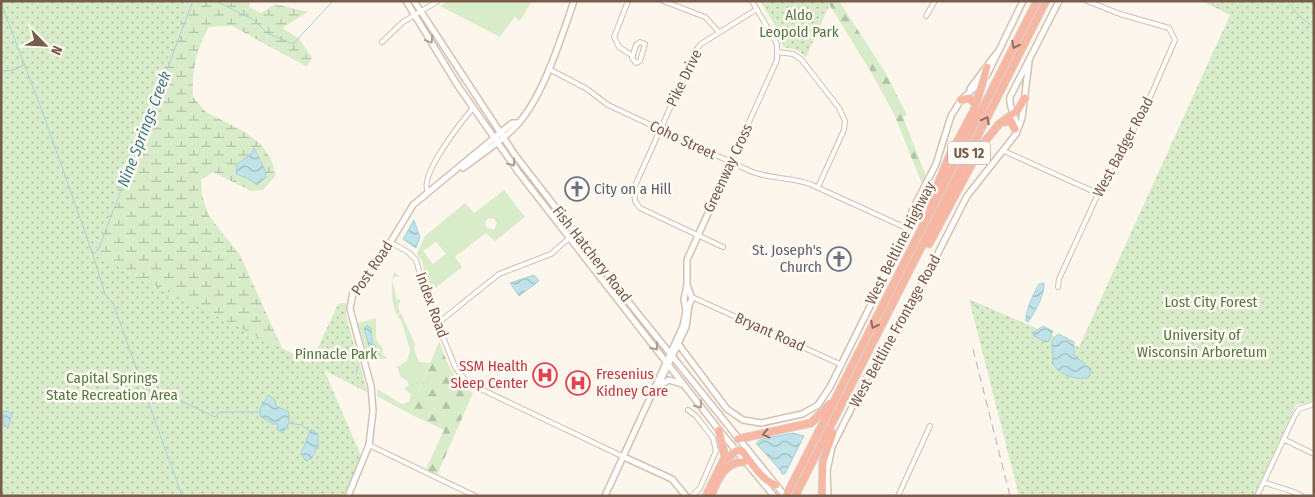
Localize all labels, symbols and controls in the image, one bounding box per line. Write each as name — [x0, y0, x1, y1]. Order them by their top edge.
park label: Aldo Leopold Park — [759, 6, 839, 41]
north arrow — [20, 20, 70, 70]
one-way arrow — [423, 34, 433, 43]
one-way arrow — [1011, 40, 1021, 49]
text: N — [47, 43, 66, 57]
street label: Pike Drive — [663, 47, 705, 109]
water label: Nine Springs Creek — [113, 68, 175, 190]
street label: West Badger Road — [1089, 94, 1157, 200]
street label: Coho Street — [647, 117, 719, 163]
one-way arrow — [980, 117, 990, 126]
street label: Greenway Cross — [700, 121, 756, 215]
road number: US 12 — [948, 142, 990, 164]
one-way arrow — [506, 157, 515, 166]
church icon: City on a Hill — [564, 176, 590, 202]
street label: West Beltline Highway — [861, 178, 939, 307]
place label: City on a Hill — [594, 180, 672, 198]
street label: Fish Hatchery Road — [549, 202, 635, 306]
street label: Post Road — [347, 238, 397, 298]
place label: St. Joseph's Church — [752, 241, 822, 276]
church icon: St. Joseph's Church — [826, 246, 852, 272]
street label: West Beltline Frontage Road — [845, 252, 945, 410]
street label: Index Road — [412, 270, 452, 340]
park label: Lost City Forest — [1165, 293, 1258, 311]
street label: Bryant Road — [732, 309, 808, 355]
one-way arrow — [870, 320, 880, 329]
park label: University of Wisconsin Arboretum — [1137, 326, 1267, 361]
one-way arrow — [649, 341, 657, 350]
park label: Pinnacle Park — [295, 345, 377, 363]
place label: SSM Health Sleep Center — [450, 357, 529, 392]
hospital icon: SSM Health Sleep Center — [532, 362, 558, 388]
place label: Fresenius Kidney Care — [596, 365, 668, 400]
park label: Capital Springs State Recreation Area — [46, 369, 178, 404]
hospital icon: Fresenius Kidney Care — [565, 370, 591, 396]
one-way arrow — [693, 399, 701, 408]
one-way arrow — [761, 428, 770, 439]

